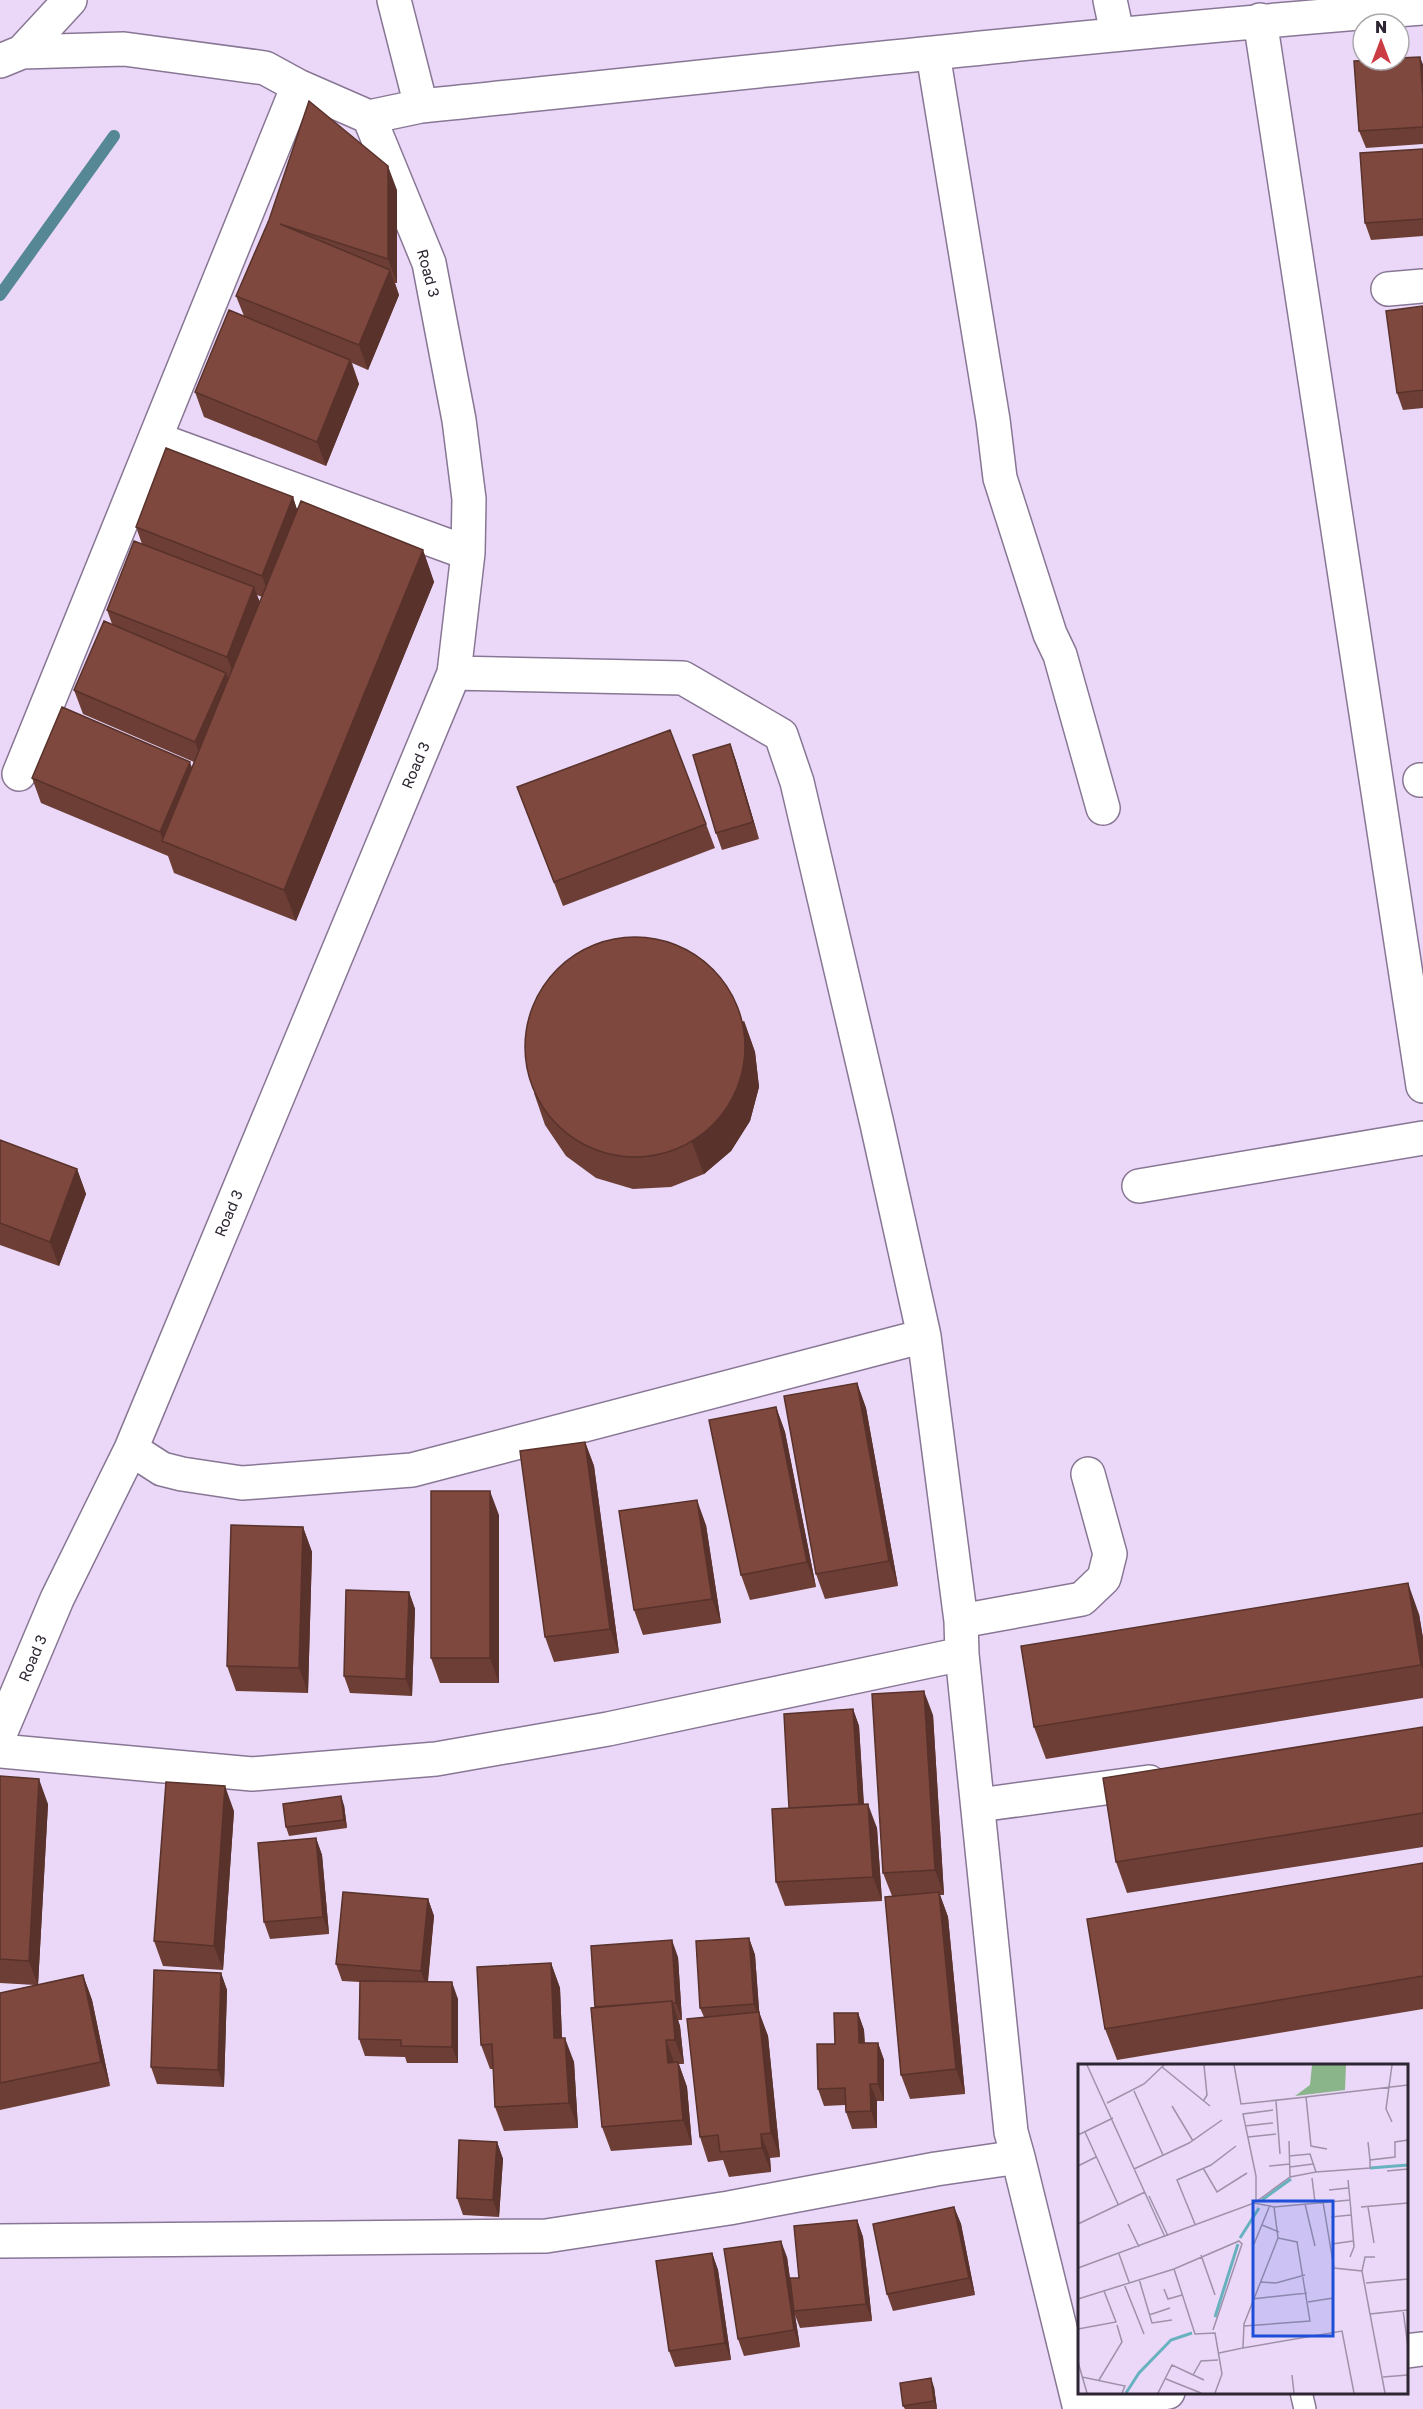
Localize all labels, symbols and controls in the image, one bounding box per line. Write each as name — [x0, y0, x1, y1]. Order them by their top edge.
north arrow — [1351, 12, 1411, 72]
text: N — [1375, 17, 1387, 37]
street label: Road 3 — [414, 247, 444, 299]
street label: Road 3 — [397, 739, 433, 791]
street label: Road 3 — [210, 1187, 246, 1239]
street label: Road 3 — [14, 1632, 50, 1684]
inset map — [1078, 2064, 1408, 2394]

